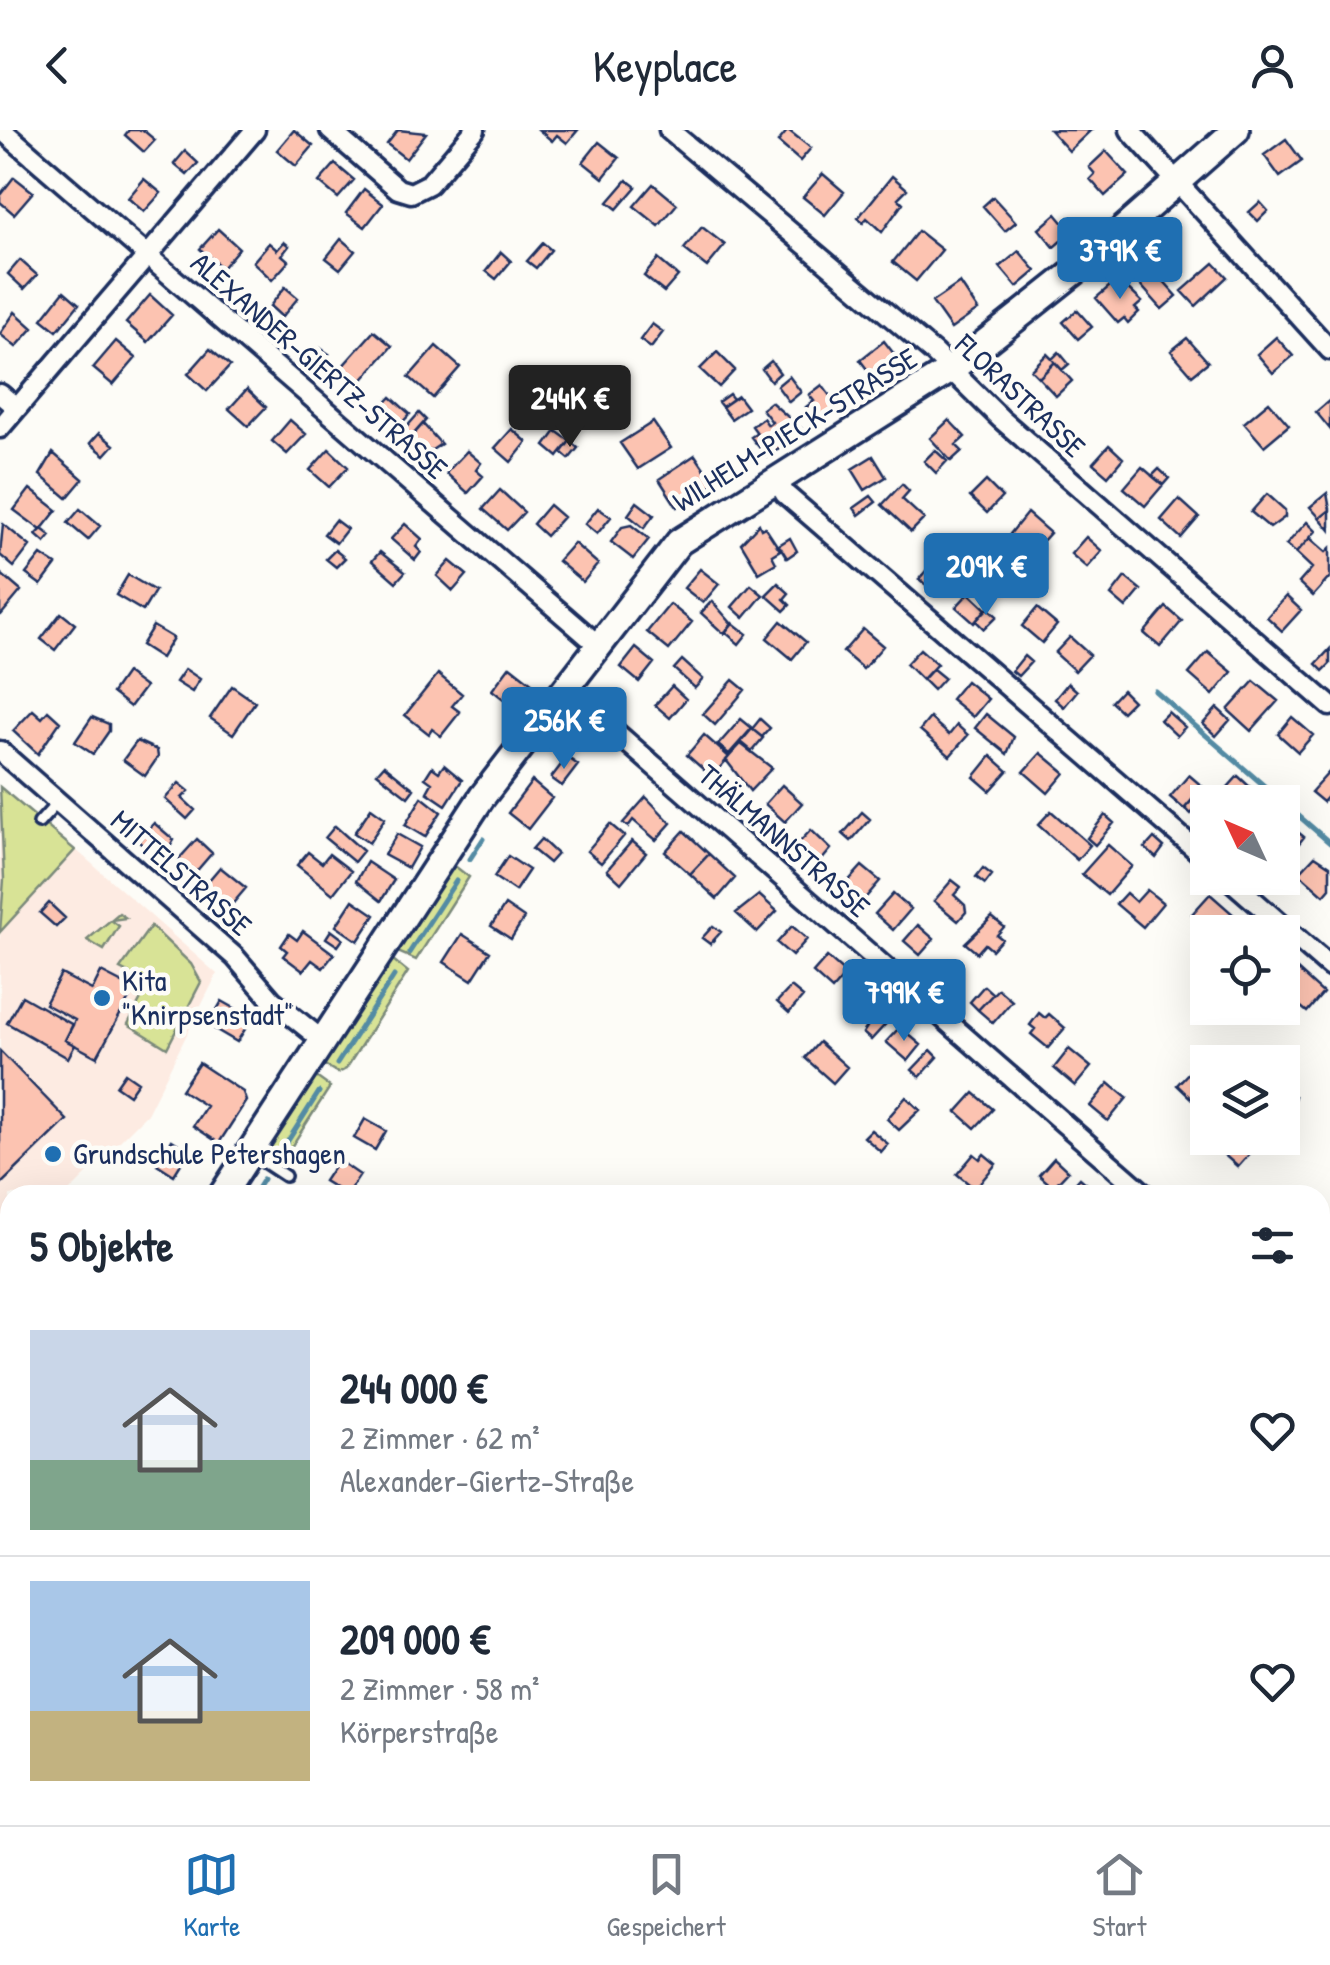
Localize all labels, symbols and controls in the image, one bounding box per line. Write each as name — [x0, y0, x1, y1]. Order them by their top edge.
text: Keyplace — [593, 35, 737, 96]
icon: back — [30, 38, 85, 93]
icon: person — [1245, 38, 1300, 93]
pin: 379K € — [1039, 217, 1201, 302]
text: 379K € — [1079, 228, 1161, 271]
street label: ALEXANDER-GIERTZ-STRASSE — [183, 243, 456, 488]
street label: FLORASTRASSE — [946, 324, 1094, 466]
street label: WILHELM-PIECK-STRASSE — [665, 338, 924, 521]
pin: 244K € — [489, 365, 651, 450]
text: 244K € — [531, 376, 609, 419]
pin: 209K € — [905, 533, 1067, 618]
text: 209K € — [946, 544, 1026, 587]
pin: 256K € — [483, 687, 645, 772]
text: 256K € — [524, 698, 604, 741]
street label: THÄLMANNSTRASSE — [690, 755, 879, 926]
north arrow — [1190, 785, 1300, 895]
map controls — [1190, 785, 1300, 1155]
street label: MITTELSTRASSE — [103, 800, 261, 945]
button: locate — [1190, 915, 1300, 1025]
pin: 799K € — [823, 959, 985, 1044]
place label: Kita "Knirpsenstadt" — [122, 960, 293, 1034]
text: 799K € — [865, 970, 943, 1013]
marker: Kita "Knirpsenstadt" — [91, 987, 113, 1009]
button: layers — [1190, 1045, 1300, 1155]
place label: Grundschule Petershagen — [73, 1133, 346, 1173]
marker: Grundschule Petershagen — [42, 1143, 64, 1165]
text: 5 Objekte — [30, 1217, 173, 1274]
icon: filters — [1245, 1218, 1300, 1273]
text: 244 000 € — [340, 1359, 487, 1416]
icon: home — [110, 1370, 230, 1490]
icon: heart — [1245, 1403, 1300, 1458]
text: 2 Zimmer · 62 m² — [340, 1416, 540, 1459]
text: Alexander-Giertz-Straße — [340, 1459, 634, 1502]
text: 209 000 € — [340, 1610, 490, 1667]
icon: home — [110, 1621, 230, 1741]
icon: heart — [1245, 1654, 1300, 1709]
text: 2 Zimmer · 58 m² — [340, 1667, 539, 1710]
text: Körperstraße — [340, 1710, 499, 1753]
tab: Karte — [183, 1847, 240, 1945]
tab: Gespeichert — [607, 1847, 726, 1945]
tab: Start — [1092, 1847, 1147, 1945]

